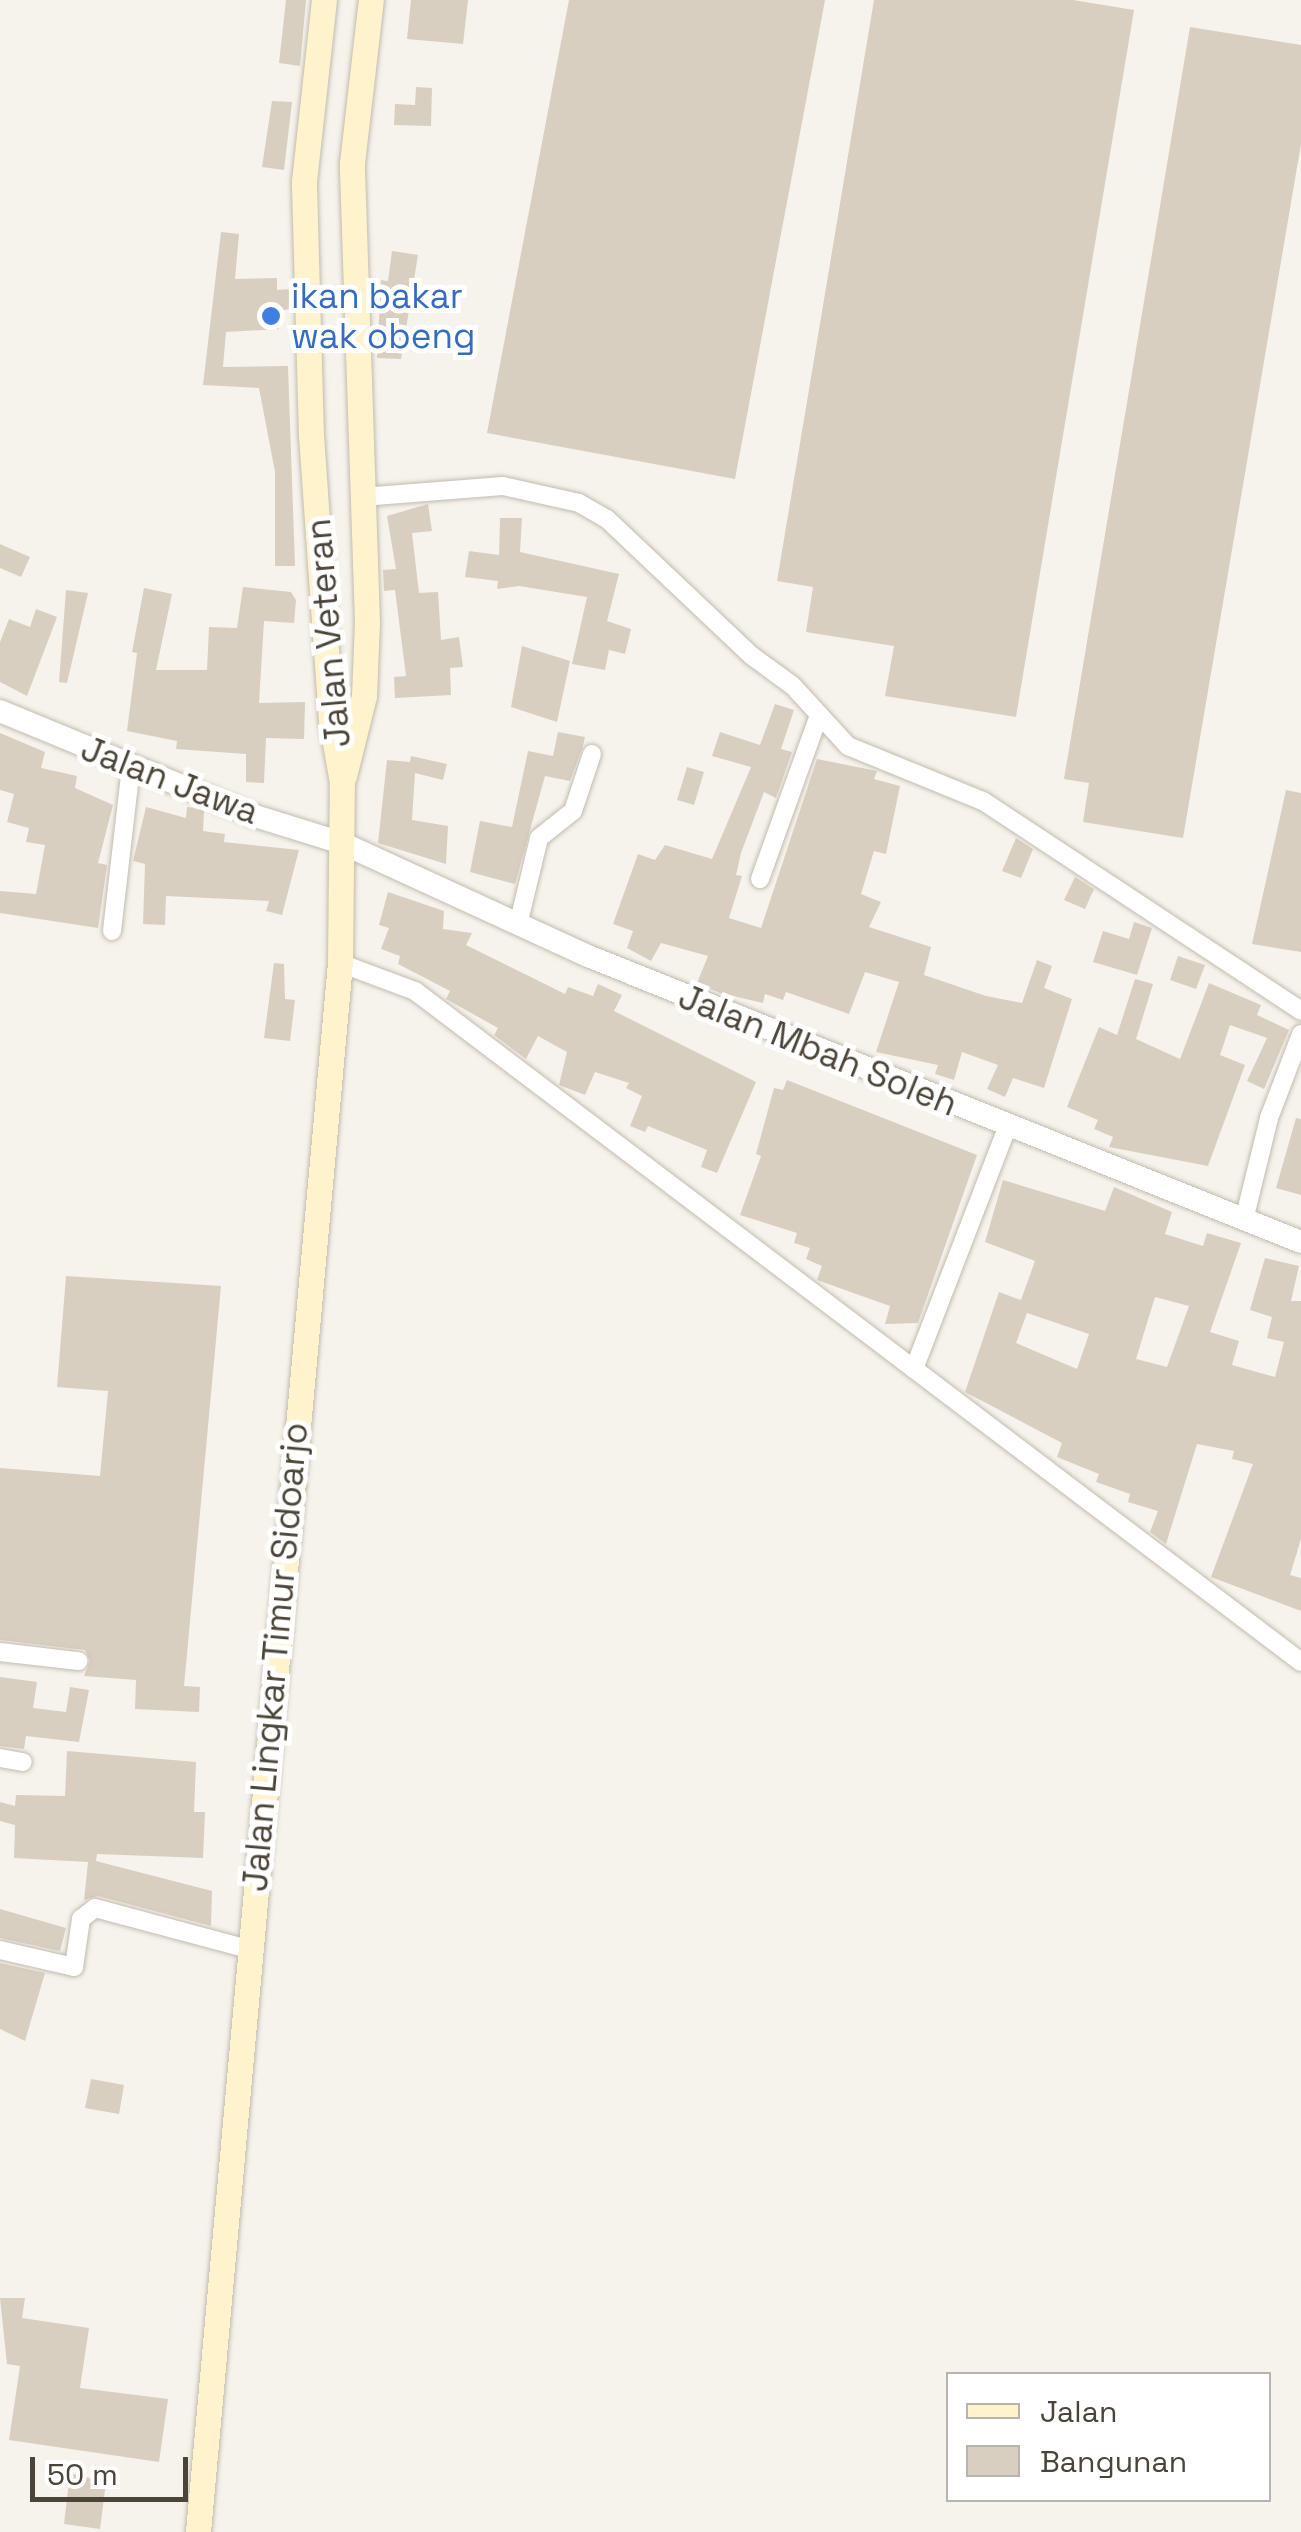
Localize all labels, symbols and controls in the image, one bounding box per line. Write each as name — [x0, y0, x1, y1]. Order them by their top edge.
place label: ikan bakar wak obeng — [291, 275, 476, 357]
marker: ikan bakar wak obeng — [260, 305, 282, 327]
street label: Jalan Veteran — [297, 517, 359, 749]
street label: Jalan Jawa — [75, 727, 265, 833]
street label: Jalan Mbah Soleh — [673, 975, 963, 1125]
street label: Jalan Lingkar Timur Sidoarjo — [234, 1420, 316, 1894]
legend — [946, 2372, 1271, 2502]
text: Jalan — [1040, 2392, 1117, 2431]
scale bar — [35, 2437, 192, 2499]
text: Bangunan — [1040, 2442, 1187, 2481]
text: 50 m — [47, 2455, 118, 2494]

